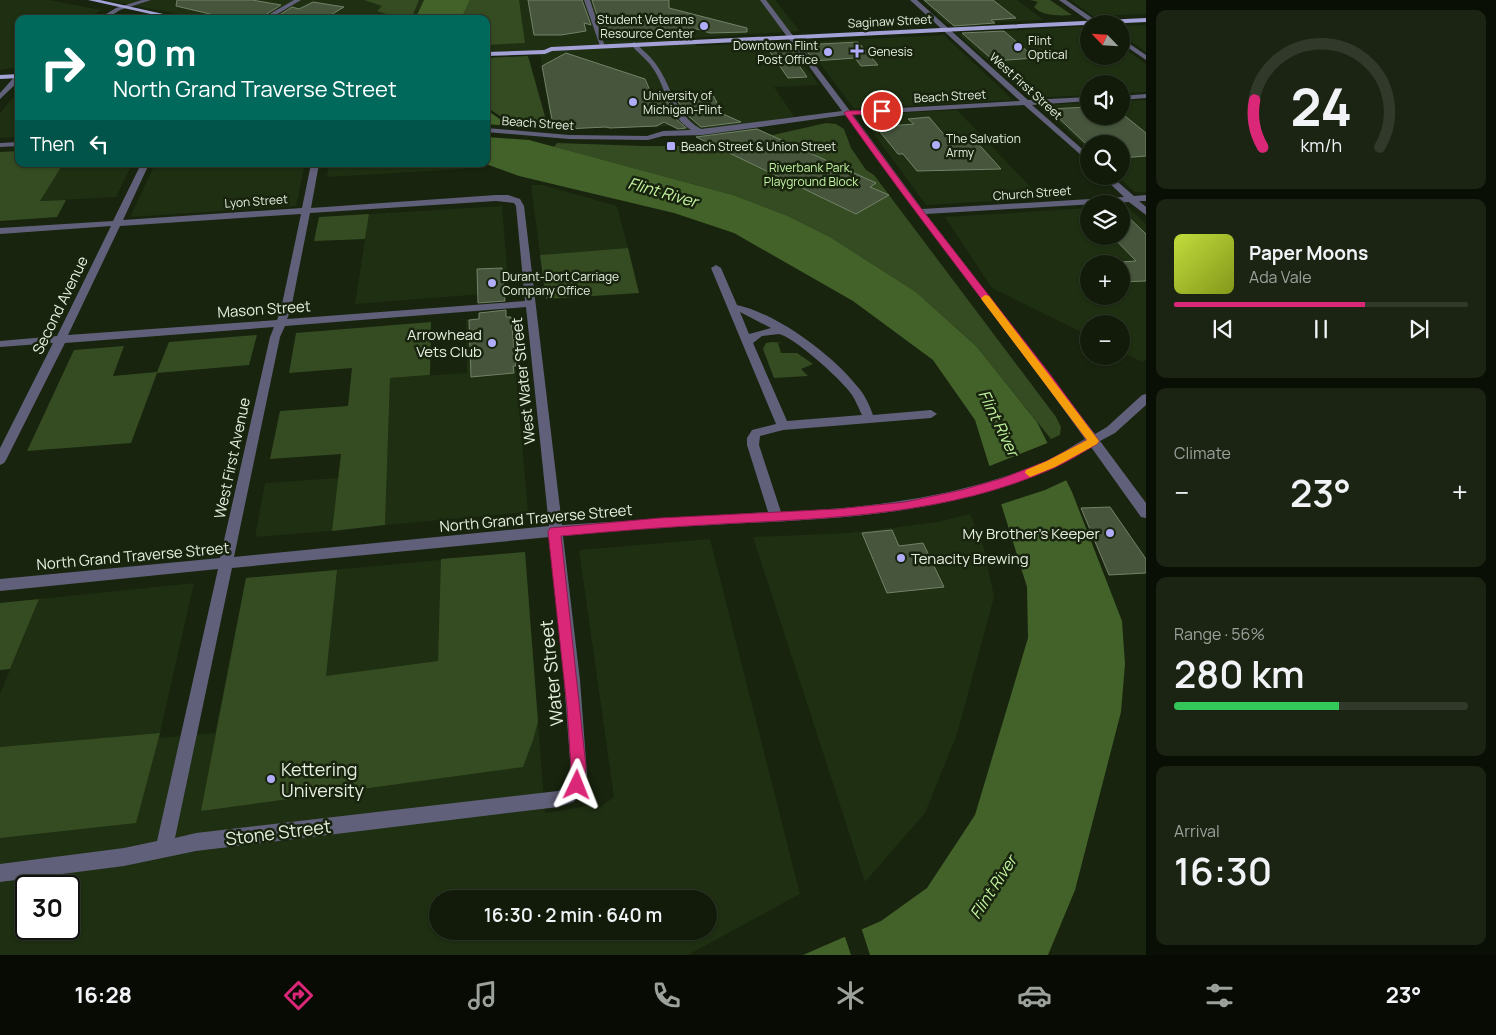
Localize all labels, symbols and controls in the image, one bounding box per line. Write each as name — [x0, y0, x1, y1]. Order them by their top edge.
street label: Saginaw Street — [847, 10, 933, 32]
place label: Student Veterans Resource Center — [597, 11, 695, 42]
north arrow — [1080, 15, 1130, 65]
map controls — [1080, 15, 1130, 365]
marker: Student Veterans Resource Center — [698, 20, 710, 32]
text: 90 m — [113, 29, 196, 77]
place label: Flint Optical — [1028, 32, 1067, 63]
icon: right — [30, 35, 95, 100]
place label: Downtown Flint Post Office — [733, 37, 818, 68]
marker: Flint Optical — [1012, 41, 1024, 53]
place label: Genesis — [868, 43, 913, 60]
marker: Genesis — [850, 44, 864, 58]
marker: Downtown Flint Post Office — [822, 46, 834, 58]
street label: West First Street — [986, 49, 1066, 123]
text: 24 — [1290, 71, 1352, 142]
text: North Grand Traverse Street — [113, 74, 397, 104]
button: sound — [1080, 75, 1130, 125]
street label: Beach Street — [913, 86, 987, 106]
place label: University of Michigan-Flint — [643, 87, 722, 118]
pin — [861, 90, 903, 132]
marker: University of Michigan-Flint — [627, 96, 639, 108]
icon: arrive — [868, 97, 896, 125]
street label: Beach Street — [501, 112, 575, 134]
icon: left — [85, 130, 113, 158]
place label: The Salvation Army — [946, 130, 1021, 161]
text: Then — [30, 131, 75, 157]
text: km/h — [1300, 133, 1342, 157]
button: search — [1080, 135, 1130, 185]
place label: Beach Street & Union Street — [681, 138, 836, 155]
marker: The Salvation Army — [930, 139, 942, 151]
marker: Beach Street & Union Street — [665, 140, 677, 152]
park label: Riverbank Park, Playground Block — [764, 159, 859, 190]
water label: Flint River — [626, 172, 702, 213]
street label: Church Street — [992, 182, 1072, 204]
street label: Lyon Street — [224, 190, 288, 212]
button: layers — [1080, 195, 1130, 245]
text: Paper Moons — [1249, 240, 1368, 266]
street label: Second Avenue — [27, 252, 93, 358]
button: + — [1080, 255, 1130, 305]
text: Ada Vale — [1249, 266, 1312, 288]
place label: Durant-Dort Carriage Company Office — [502, 268, 619, 299]
marker: Durant-Dort Carriage Company Office — [486, 277, 498, 289]
street label: Mason Street — [217, 295, 311, 323]
button: − — [1080, 315, 1130, 365]
icon: previous — [1209, 315, 1237, 343]
icon: pause — [1307, 315, 1335, 343]
icon: next — [1405, 315, 1433, 343]
street label: West Water Street — [506, 317, 540, 445]
place label: Arrowhead Vets Club — [407, 324, 482, 362]
marker: Arrowhead Vets Club — [486, 337, 498, 349]
water label: Flint River — [973, 386, 1026, 462]
street label: West First Avenue — [209, 395, 255, 520]
text: Climate — [1174, 442, 1231, 464]
text: 23° — [1290, 466, 1351, 518]
text: − — [1174, 473, 1189, 511]
text: + — [1452, 473, 1468, 511]
street label: North Grand Traverse Street — [439, 499, 633, 537]
place label: My Brother's Keeper — [962, 523, 1101, 544]
marker: My Brother's Keeper — [1104, 527, 1116, 539]
street label: North Grand Traverse Street — [36, 537, 230, 575]
place label: Tenacity Brewing — [911, 548, 1029, 569]
marker: Tenacity Brewing — [895, 552, 907, 564]
street label: Water Street — [534, 619, 568, 727]
text: Range · 56% — [1174, 623, 1265, 645]
text: 280 km — [1174, 647, 1305, 699]
place label: Kettering University — [281, 757, 365, 802]
position arrow — [550, 758, 602, 810]
marker: Kettering University — [265, 773, 277, 785]
street label: Stone Street — [224, 814, 332, 850]
text: Arrival — [1174, 820, 1220, 842]
text: 16:30 — [1174, 844, 1272, 896]
water label: Flint River — [964, 849, 1023, 923]
speed limit sign: 30 — [15, 875, 80, 940]
text: 16:30 · 2 min · 640 m — [484, 902, 662, 928]
icon: directions — [281, 978, 316, 1013]
icon: music — [465, 978, 500, 1013]
icon: phone — [649, 978, 684, 1013]
icon: climate — [833, 978, 868, 1013]
icon: car — [1017, 978, 1052, 1013]
icon: filters — [1202, 978, 1237, 1013]
text: 16:28 — [75, 980, 132, 1010]
text: 23° — [1386, 980, 1421, 1010]

